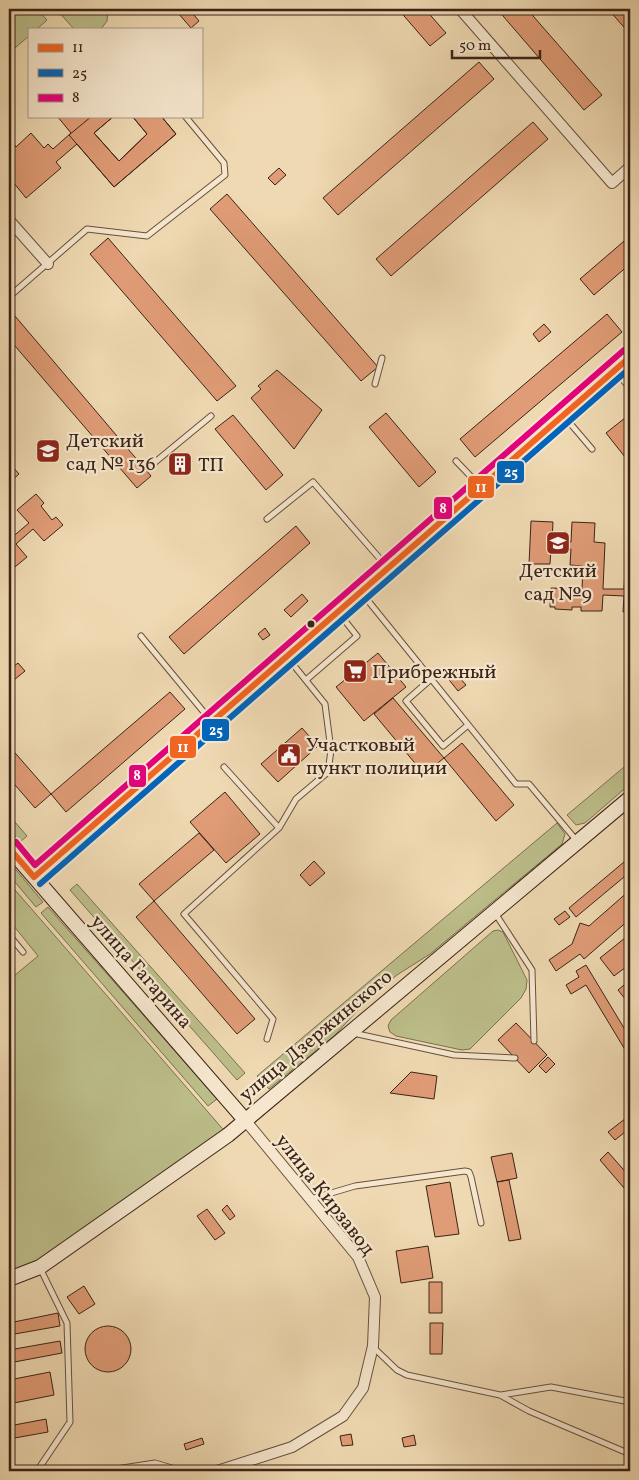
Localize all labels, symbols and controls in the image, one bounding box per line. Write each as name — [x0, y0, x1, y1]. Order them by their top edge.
legend — [28, 28, 202, 118]
scale bar — [452, 28, 539, 60]
text: 50 m — [459, 36, 491, 57]
text: 11 — [72, 38, 84, 59]
text: 25 — [72, 64, 87, 85]
text: 8 — [72, 88, 80, 109]
place label: Детский сад № 136 — [66, 428, 156, 479]
school or university icon: Детский сад № 136 — [35, 438, 61, 464]
building icon: ТП — [167, 451, 193, 477]
place label: ТП — [198, 452, 224, 480]
line badge: 25 — [496, 460, 525, 484]
text: 25 — [504, 464, 518, 483]
line badge: 11 — [467, 475, 495, 499]
text: 11 — [475, 479, 487, 498]
line badge: 8 — [433, 496, 453, 520]
text: 8 — [439, 500, 447, 519]
school or university icon: Детский сад №9 — [545, 530, 571, 556]
place label: Детский сад №9 — [519, 558, 597, 609]
unlabelled marker — [306, 619, 316, 629]
supermarket icon: Прибрежный — [342, 658, 368, 684]
place label: Прибрежный — [372, 659, 496, 687]
line badge: 25 — [201, 718, 230, 742]
text: 25 — [209, 722, 223, 741]
place label: Участковый пункт полиции — [306, 732, 447, 783]
line badge: 11 — [169, 735, 197, 759]
text: 11 — [177, 739, 189, 758]
public building icon: Участковый пункт полиции — [276, 742, 302, 768]
line badge: 8 — [128, 764, 147, 788]
text: 8 — [133, 767, 141, 786]
street label: улица Гагарина — [83, 909, 198, 1036]
street label: улица Дзержинского — [233, 964, 399, 1109]
street label: улица Кирзавод — [268, 1128, 381, 1262]

